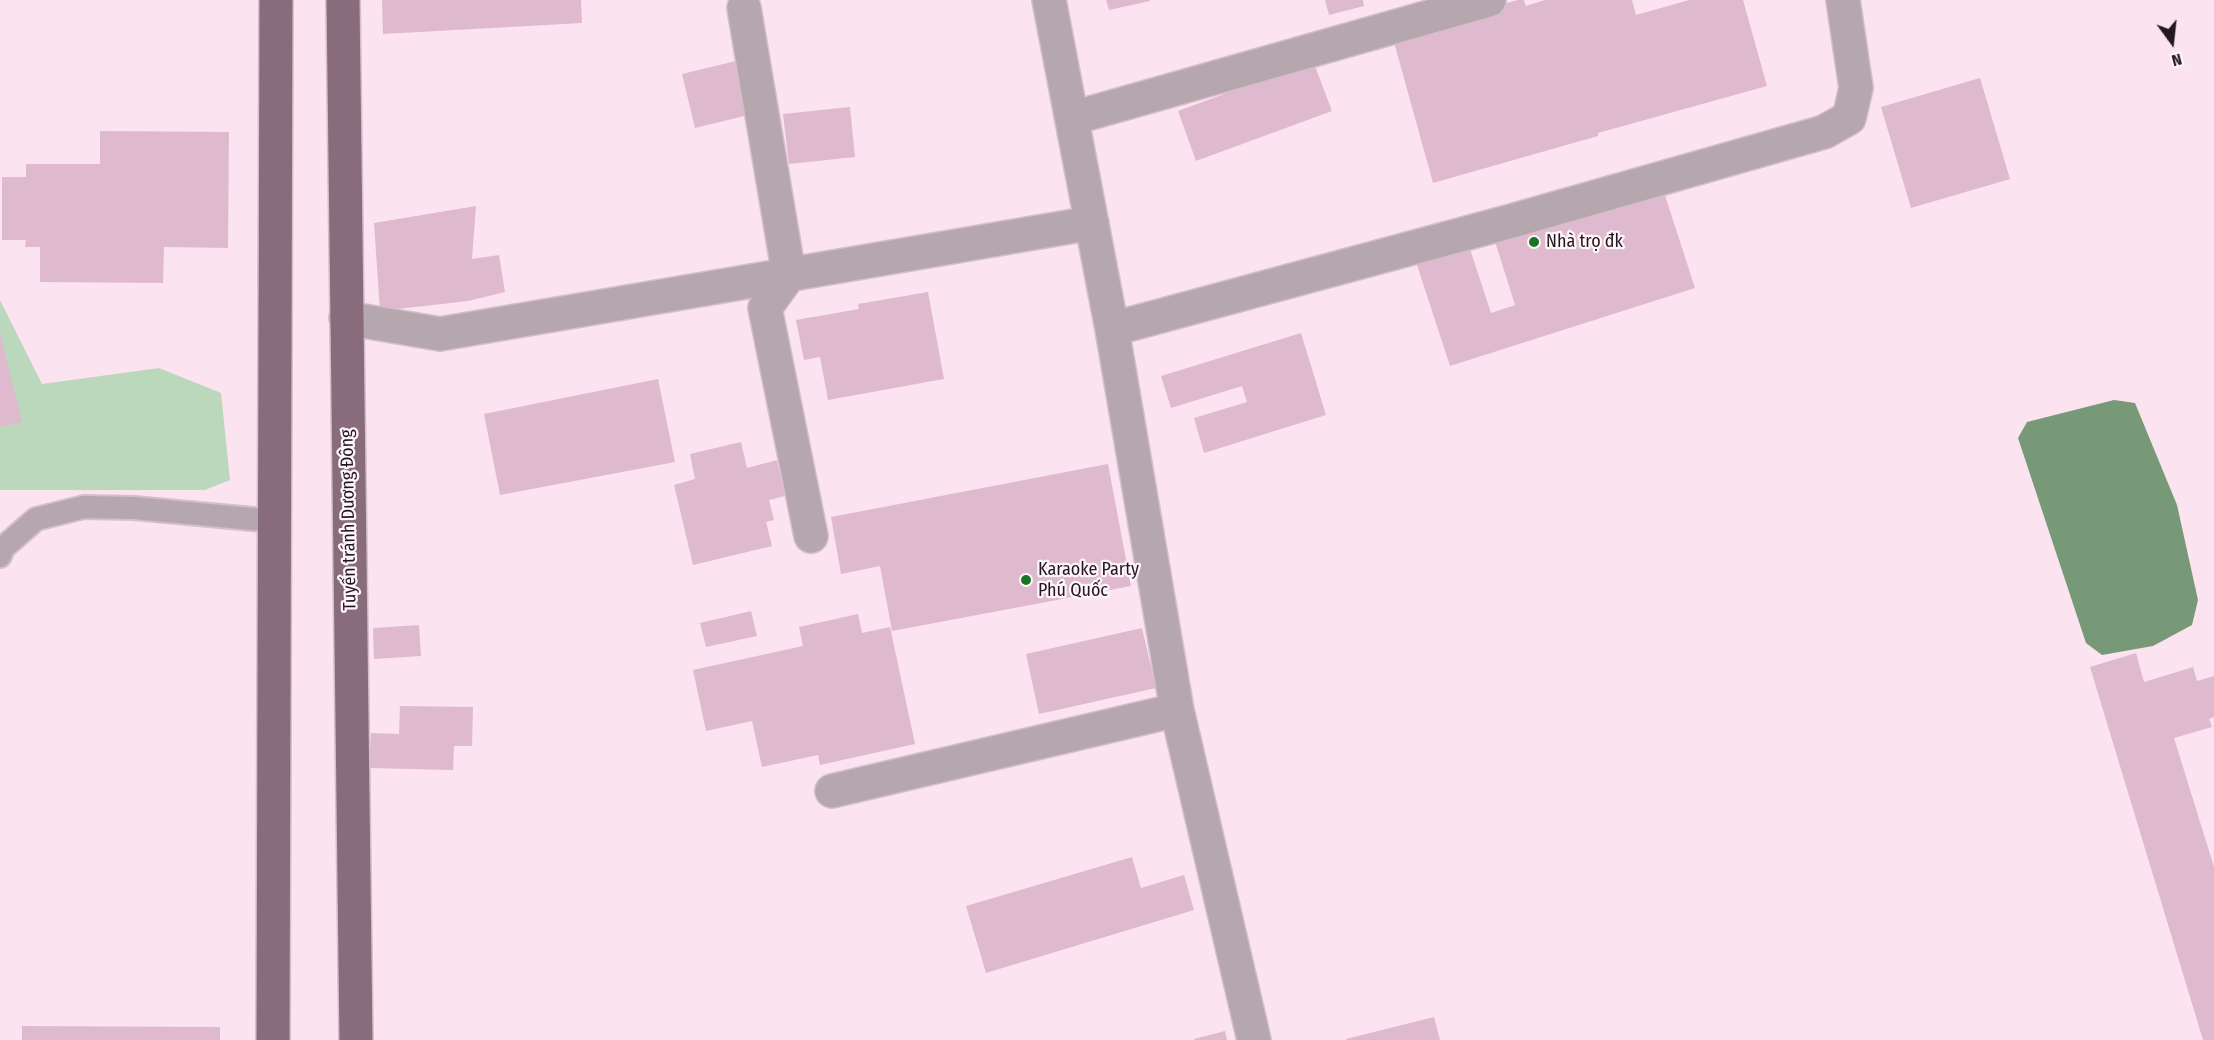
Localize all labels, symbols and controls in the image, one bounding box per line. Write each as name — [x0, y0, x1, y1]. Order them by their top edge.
north arrow — [2142, 12, 2202, 72]
text: N — [2170, 49, 2184, 70]
place label: Nhà trọ đk — [1546, 231, 1623, 253]
marker: Nhà trọ đk — [1527, 235, 1541, 249]
street label: Tuyến tránh Dương Đông — [337, 429, 361, 611]
place label: Karaoke Party Phú Quốc — [1038, 559, 1139, 602]
marker: Karaoke Party Phú Quốc — [1019, 573, 1033, 587]

